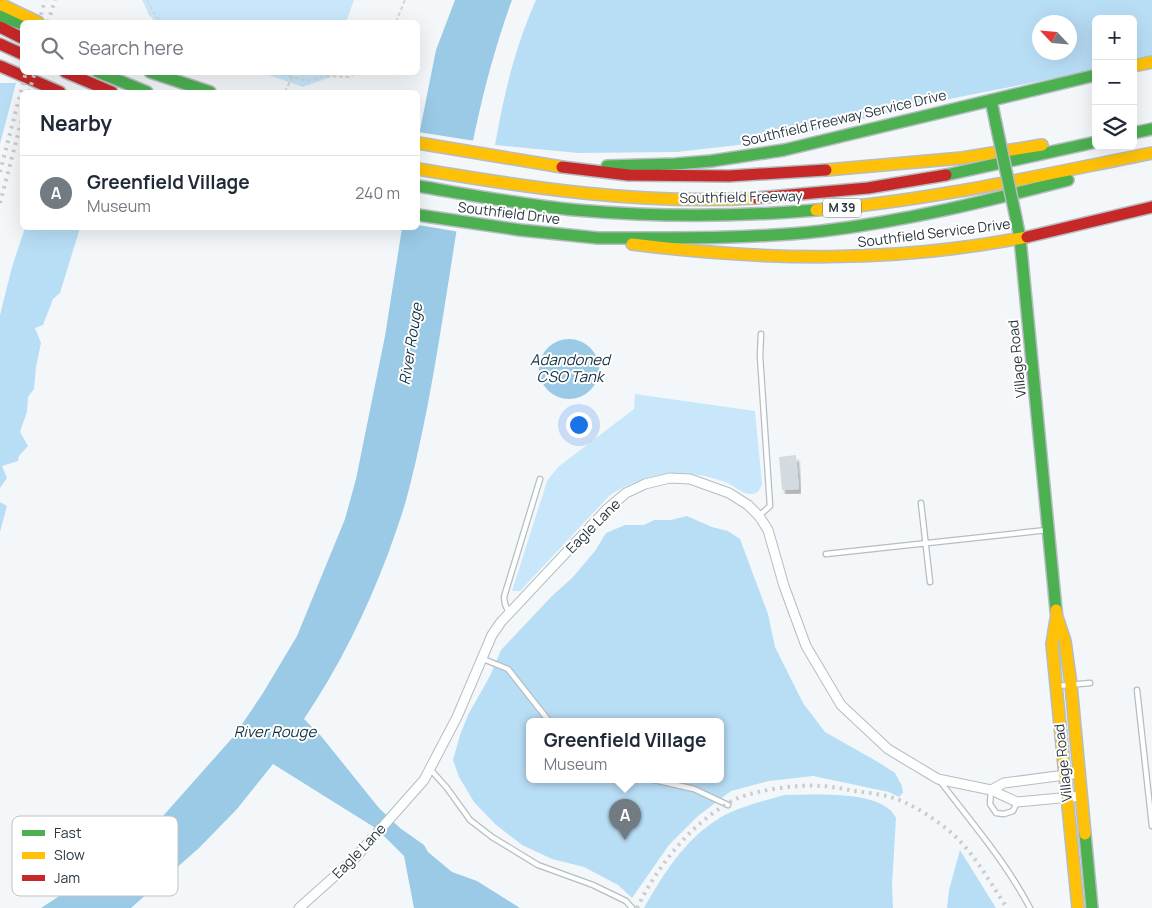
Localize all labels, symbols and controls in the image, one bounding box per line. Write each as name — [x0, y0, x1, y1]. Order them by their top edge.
north arrow — [1032, 15, 1077, 60]
map controls — [1092, 15, 1137, 150]
button: + — [1092, 15, 1137, 60]
search box — [20, 20, 420, 75]
icon: search — [38, 34, 66, 62]
text: Search here — [78, 35, 184, 61]
button: − — [1092, 60, 1137, 105]
street label: Southfield Freeway Service Drive — [740, 85, 948, 150]
button: layers — [1092, 105, 1137, 150]
text: Nearby — [40, 109, 112, 137]
text: Greenfield Village — [87, 169, 250, 195]
text: A — [51, 182, 61, 204]
text: 240 m — [355, 182, 400, 204]
street label: Southfield Freeway — [679, 186, 803, 207]
text: Museum — [87, 195, 151, 217]
street label: Southfield Drive — [457, 197, 561, 228]
road number: M 39 — [823, 198, 861, 218]
street label: Southfield Service Drive — [857, 214, 1011, 251]
water label: River Rouge — [394, 300, 428, 386]
street label: Village Road — [1003, 319, 1030, 399]
water label: Adandoned CSO Tank — [530, 349, 612, 387]
your location — [566, 412, 592, 438]
street label: Eagle Lane — [561, 494, 624, 557]
popup — [526, 718, 724, 783]
water label: River Rouge — [234, 721, 317, 742]
street label: Village Road — [1049, 723, 1076, 803]
text: Greenfield Village — [544, 727, 706, 753]
text: Museum — [544, 753, 607, 775]
pin: A — [609, 799, 641, 840]
legend — [12, 816, 178, 896]
street label: Eagle Lane — [328, 819, 390, 882]
text: Fast — [54, 823, 82, 842]
text: Slow — [54, 845, 85, 864]
text: Jam — [54, 868, 80, 887]

